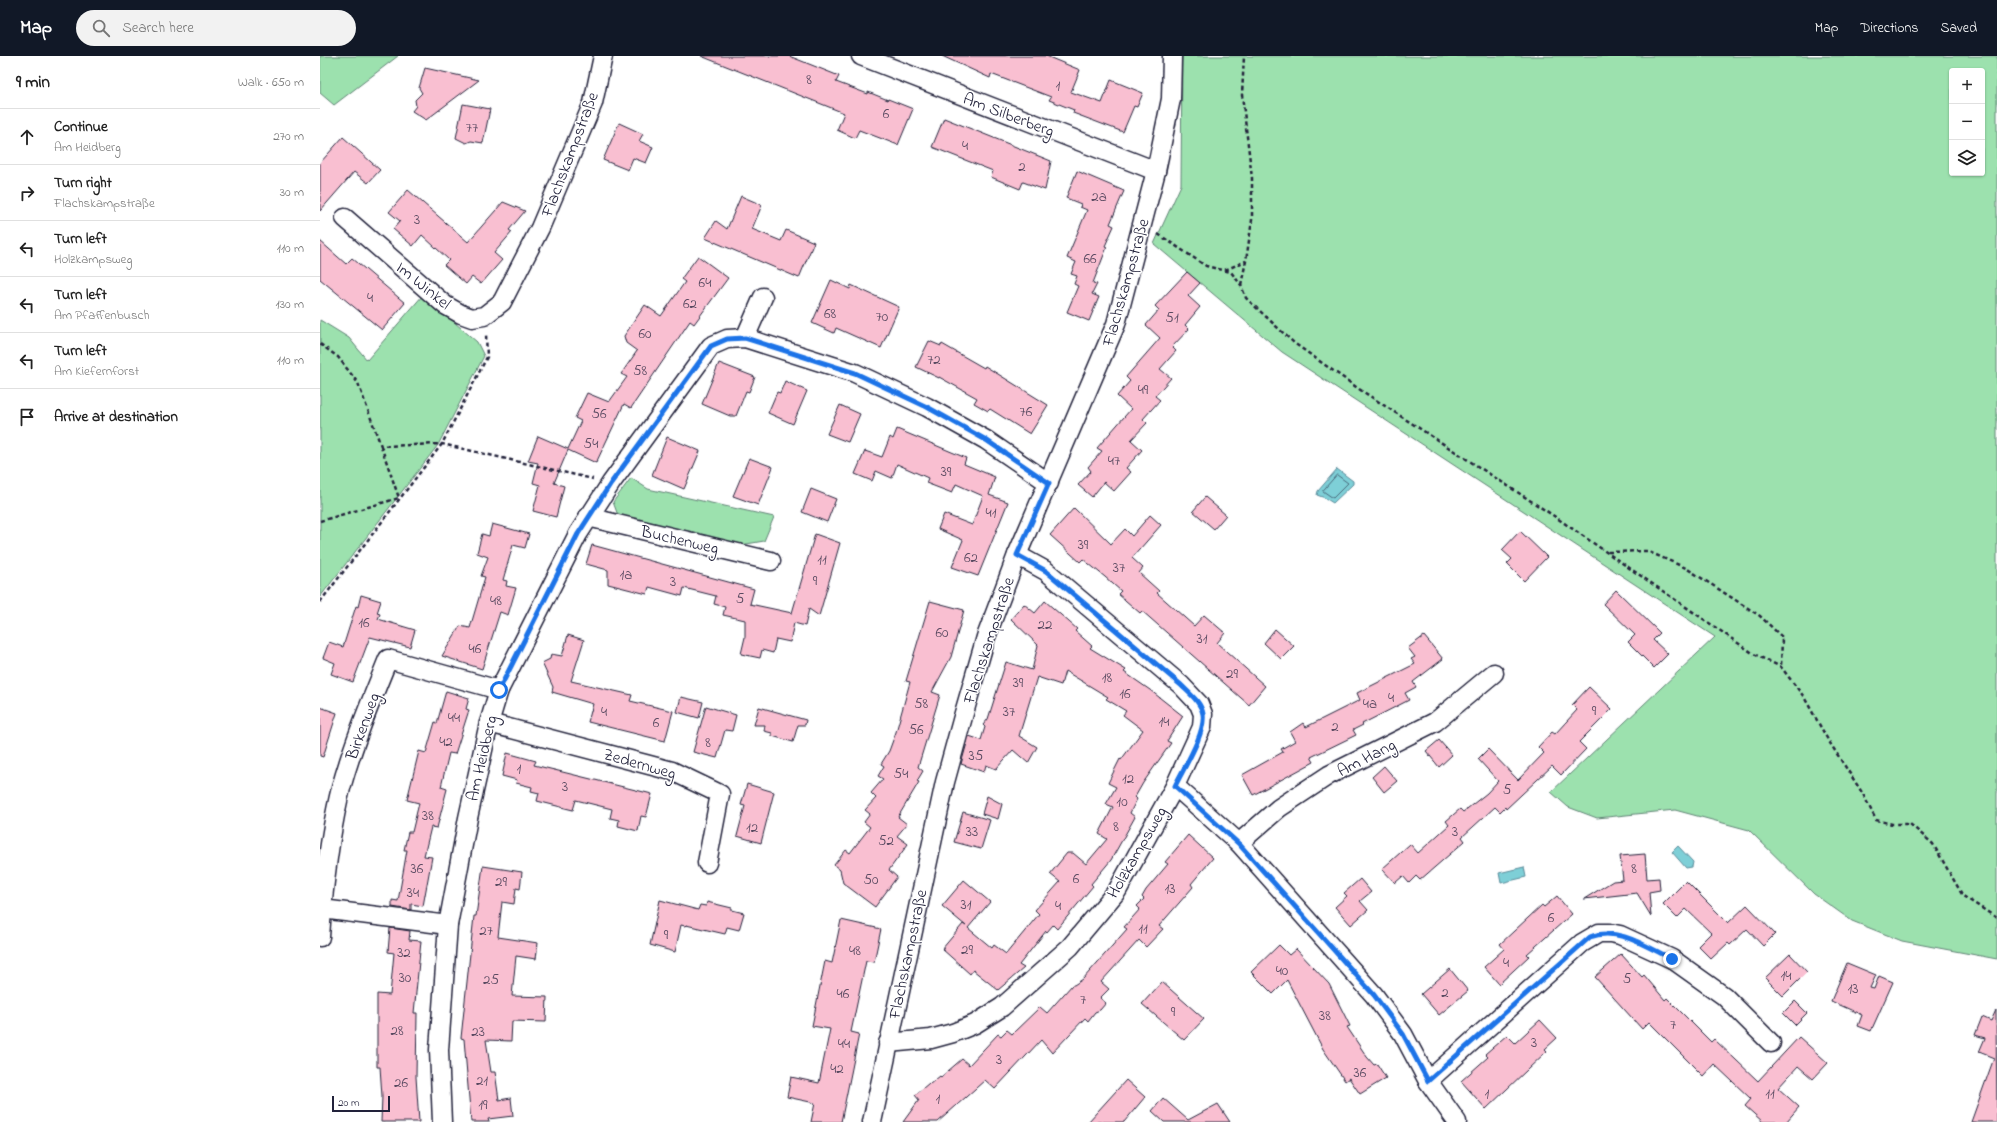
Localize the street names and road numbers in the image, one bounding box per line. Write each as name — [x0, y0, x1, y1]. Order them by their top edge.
street label: Am Silberberg — [958, 87, 1058, 146]
street label: Flachskampstraße — [535, 88, 606, 221]
street label: Flachskampstraße — [1096, 215, 1157, 350]
street label: Im Winkel — [390, 256, 456, 316]
street label: Buchenweg — [637, 519, 721, 563]
street label: Flachskampstraße — [957, 574, 1022, 708]
street label: Birkenweg — [339, 690, 389, 765]
street label: Am Heidberg — [460, 713, 506, 804]
street label: Am Hang — [1333, 733, 1401, 786]
street label: Zedernweg — [600, 742, 679, 789]
street label: Holzkampsweg — [1101, 802, 1175, 904]
street label: Flachskampstraße — [882, 887, 934, 1022]

